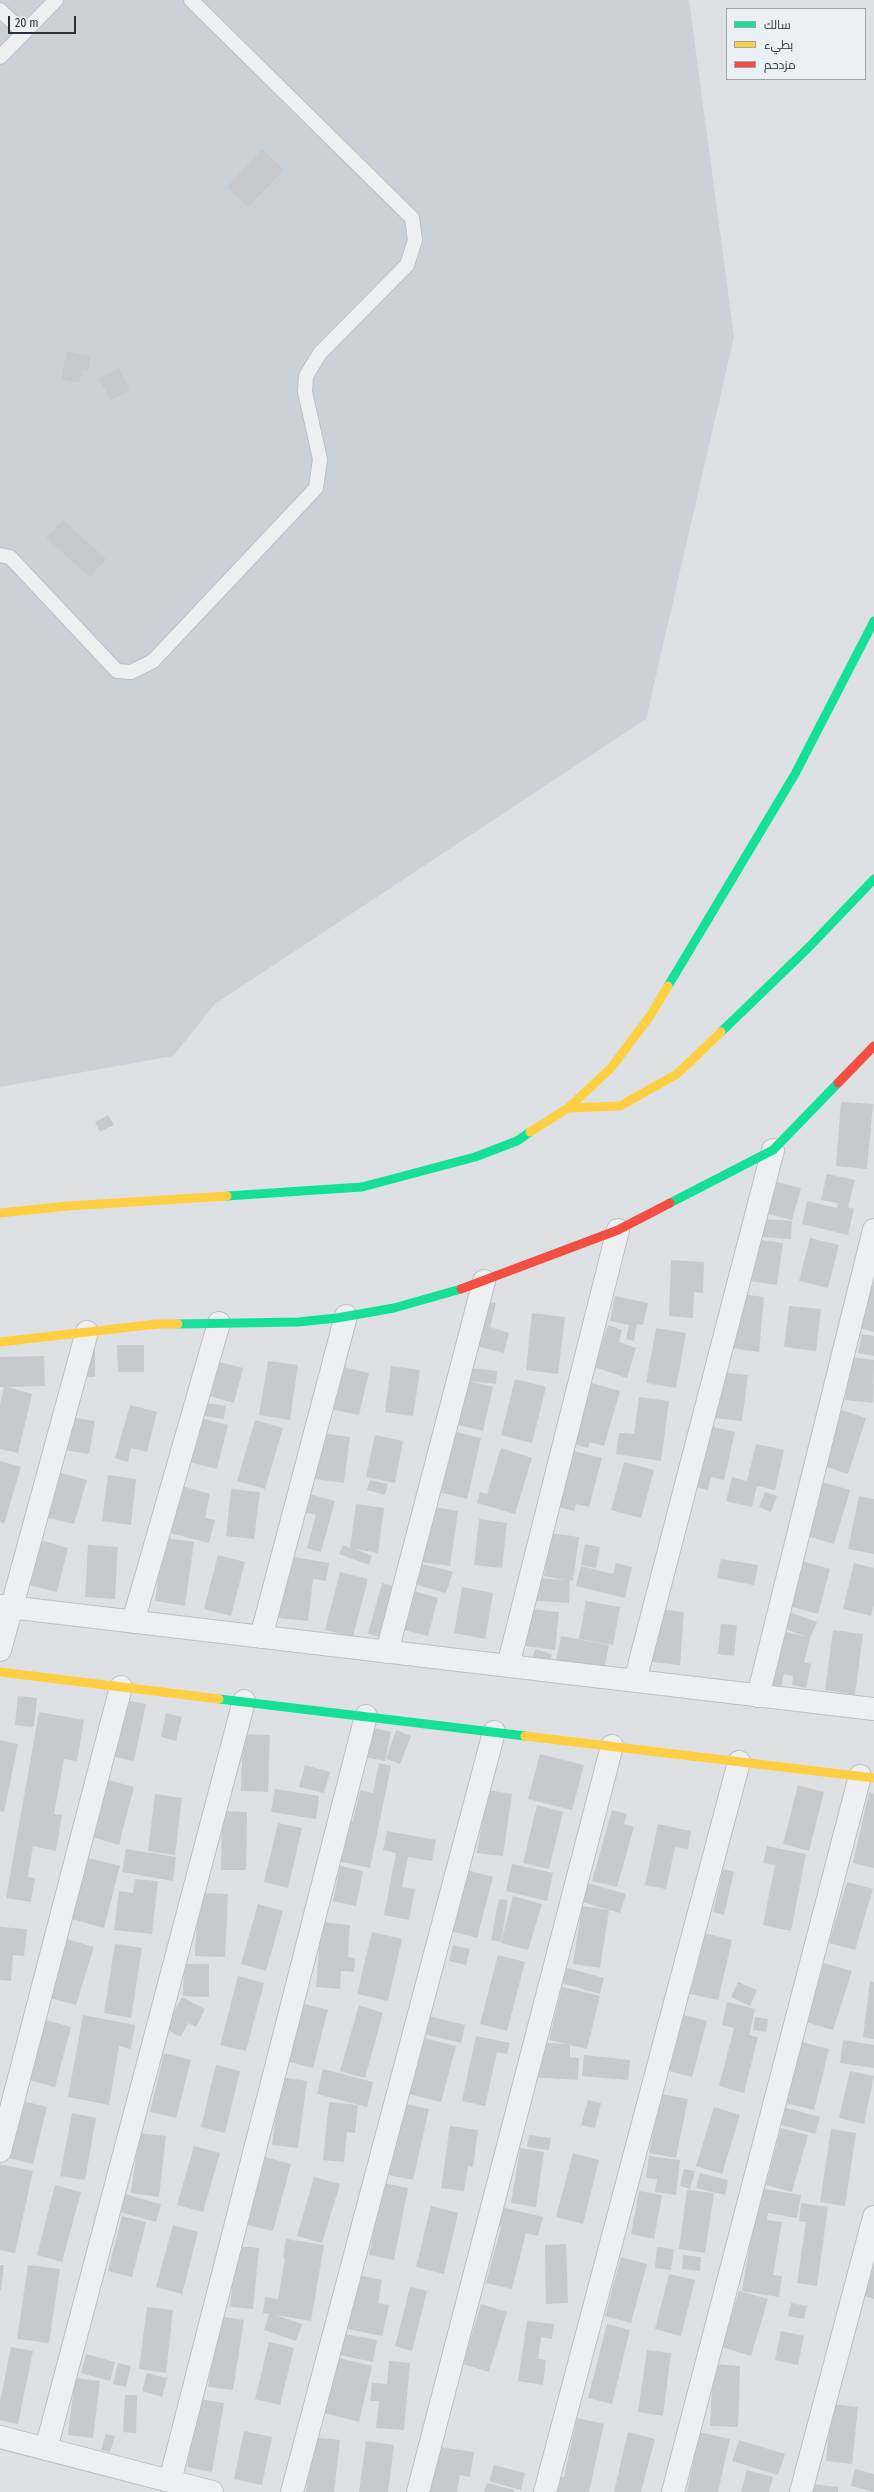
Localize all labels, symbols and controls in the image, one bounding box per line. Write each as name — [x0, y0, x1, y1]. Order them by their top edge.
scale bar — [10, 8, 78, 34]
legend — [726, 8, 866, 80]
text: 20 m — [15, 16, 39, 30]
text: سالك — [764, 18, 791, 32]
text: بطيء — [764, 38, 793, 52]
text: مزدحم — [764, 58, 796, 72]

